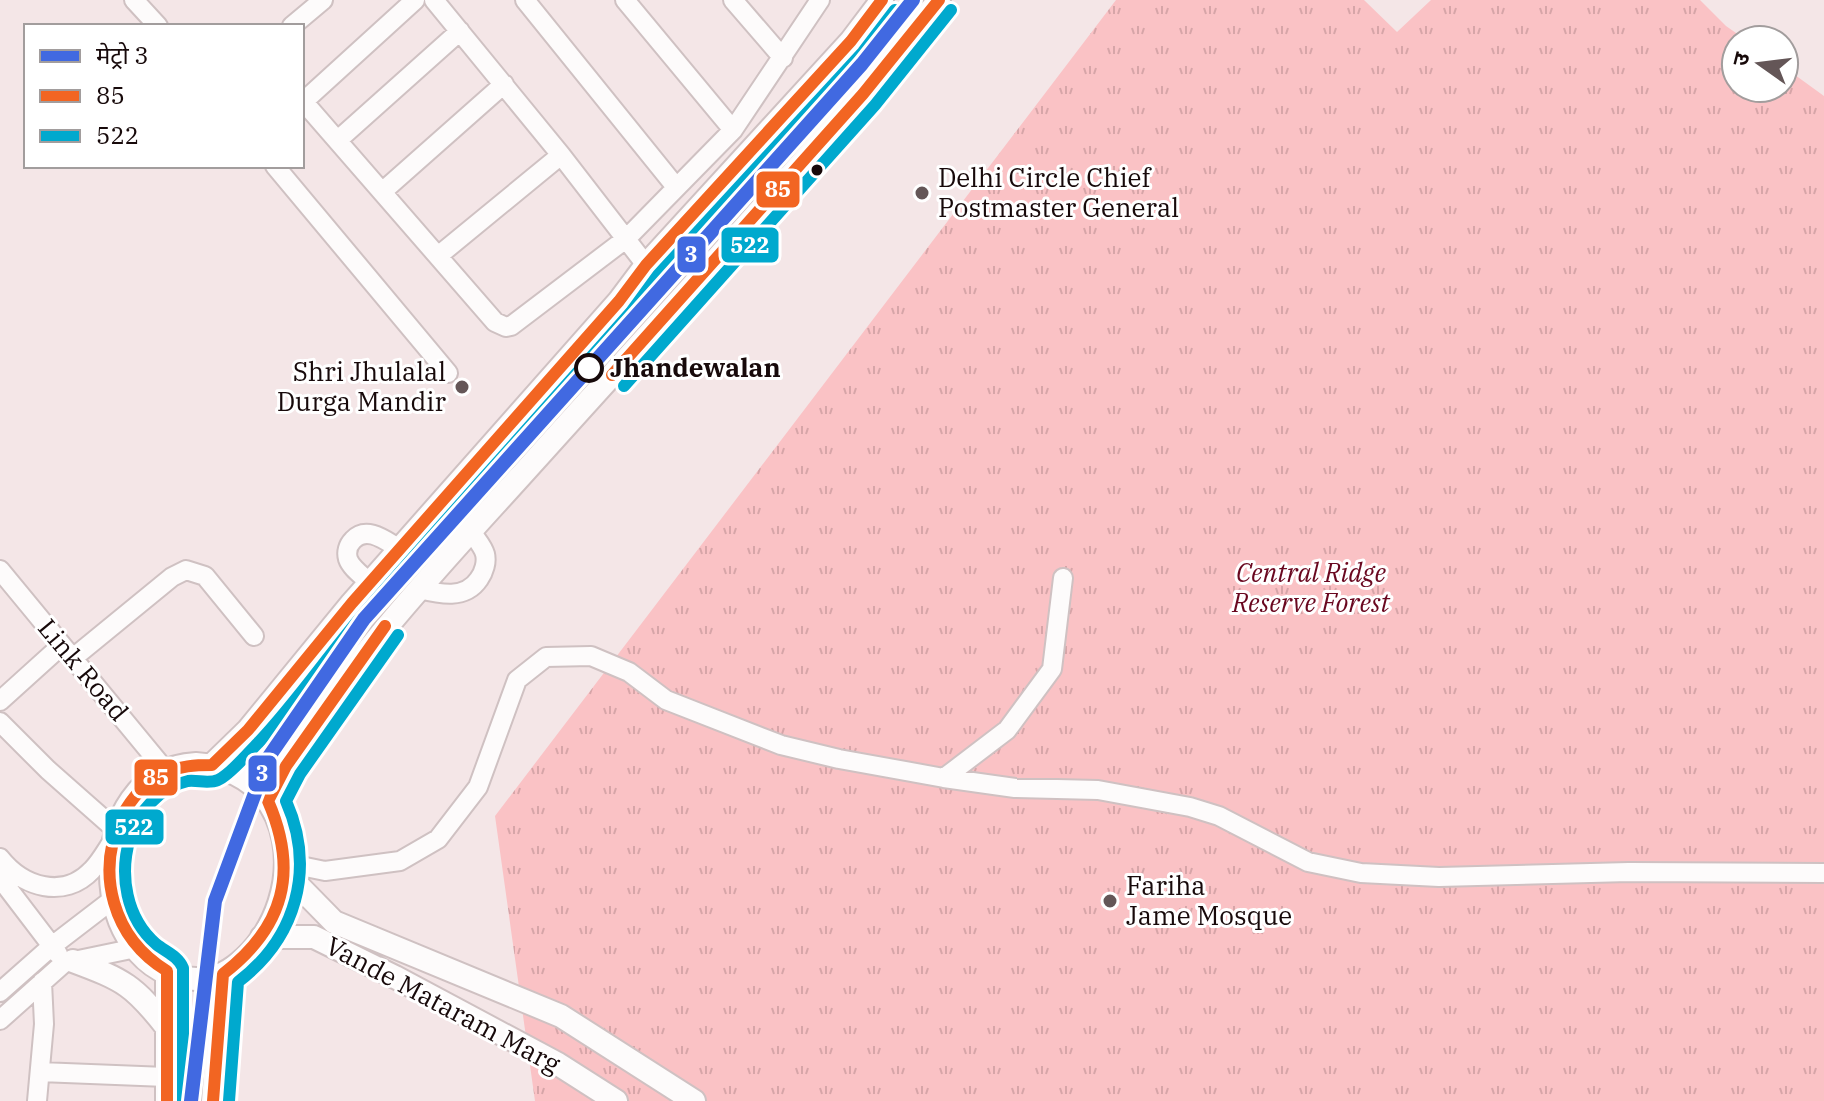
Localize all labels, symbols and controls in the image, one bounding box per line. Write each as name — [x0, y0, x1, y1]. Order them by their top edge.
legend — [24, 24, 304, 168]
north arrow — [1720, 24, 1800, 104]
text: मेट्रो 3 — [96, 39, 149, 71]
text: उ — [1724, 48, 1756, 69]
text: 85 — [96, 79, 125, 111]
text: 522 — [96, 119, 139, 151]
place label: Delhi Circle Chief Postmaster General — [938, 160, 1179, 224]
unlabelled marker — [809, 162, 825, 178]
line badge: 85 — [755, 170, 801, 209]
text: 85 — [765, 174, 791, 203]
marker: Delhi Circle Chief Postmaster General — [913, 184, 931, 202]
line badge: 522 — [720, 226, 780, 264]
text: 522 — [730, 230, 770, 259]
line badge: 3 — [676, 235, 707, 274]
text: 3 — [684, 239, 698, 268]
place label: Jhandewalan — [610, 350, 781, 384]
place label: Shri Jhulalal Durga Mandir — [277, 354, 446, 418]
marker: Jhandewalan — [575, 354, 603, 382]
marker: Shri Jhulalal Durga Mandir — [453, 378, 471, 396]
park label: Central Ridge Reserve Forest — [1231, 555, 1390, 619]
street label: Link Road — [31, 611, 136, 728]
line badge: 3 — [247, 754, 278, 793]
line badge: 85 — [133, 758, 179, 797]
text: 3 — [255, 758, 269, 787]
text: 85 — [143, 762, 169, 791]
line badge: 522 — [104, 808, 165, 846]
text: 522 — [114, 812, 154, 841]
place label: Fariha Jame Mosque — [1126, 868, 1292, 932]
marker: Fariha Jame Mosque — [1101, 892, 1119, 910]
street label: Vande Mataram Marg — [320, 928, 567, 1080]

